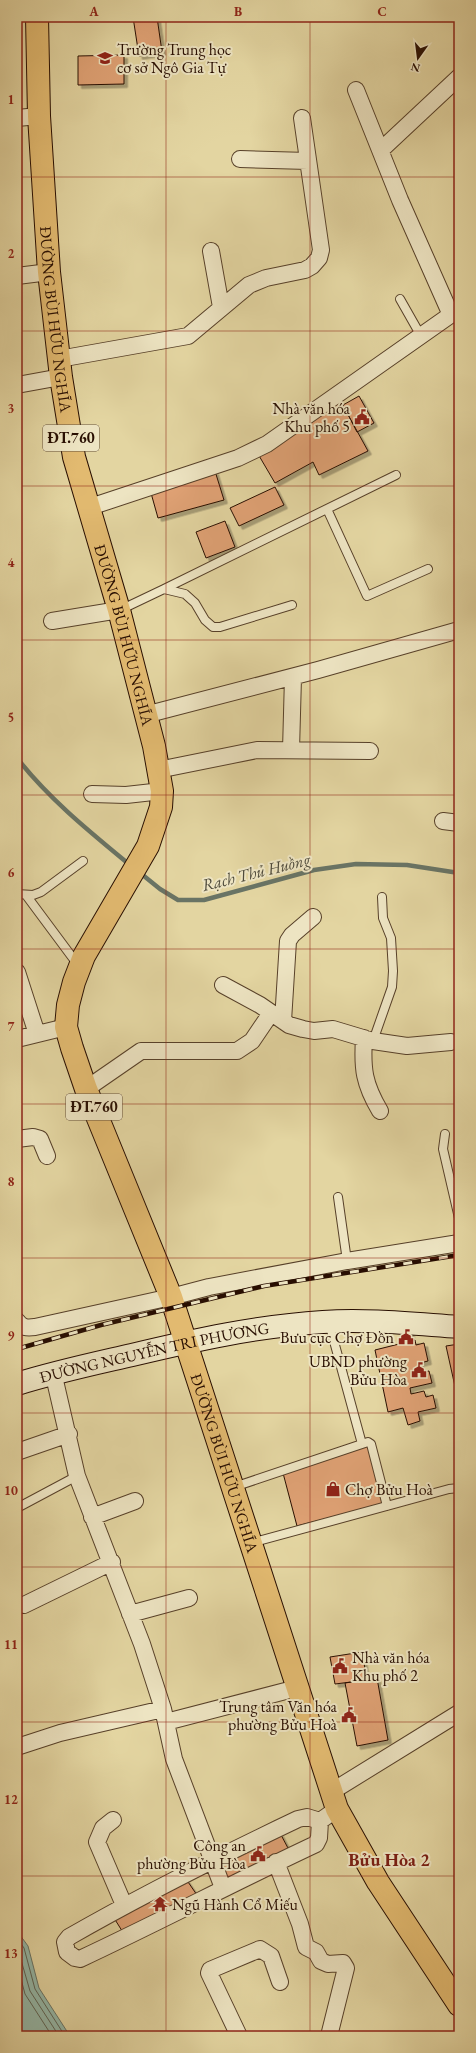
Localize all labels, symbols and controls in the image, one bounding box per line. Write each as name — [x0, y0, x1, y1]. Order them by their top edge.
text: A — [88, 3, 99, 20]
text: B — [234, 3, 242, 20]
text: C — [377, 3, 387, 20]
north arrow — [398, 38, 438, 78]
place label: Trường Trung học cơ sở Ngô Gia Tự — [117, 39, 231, 78]
school or university icon: Trường Trung học cơ sở Ngô Gia Tự — [96, 49, 114, 67]
text: N — [409, 60, 422, 76]
text: 1 — [8, 91, 15, 108]
street label: ĐƯỜNG BÙI HỮU NGHĨA — [35, 226, 77, 415]
text: 2 — [8, 245, 15, 262]
place label: Nhà văn hóa Khu phố 5 — [272, 398, 351, 437]
text: 3 — [8, 400, 15, 417]
public building icon: Nhà văn hóa Khu phố 5 — [353, 408, 371, 426]
road number: ĐT.760 — [43, 425, 99, 451]
street label: ĐƯỜNG BÙI HỮU NGHĨA — [89, 542, 159, 729]
text: 4 — [8, 554, 15, 571]
text: 5 — [8, 709, 14, 726]
water label: Rạch Thủ Huồng — [199, 848, 314, 896]
text: 6 — [8, 864, 15, 881]
text: 7 — [8, 1018, 15, 1035]
road number: ĐT.760 — [66, 1094, 122, 1120]
text: 8 — [8, 1173, 15, 1190]
street label: ĐƯỜNG NGUYỄN TRI PHƯƠNG — [37, 1318, 271, 1388]
text: 9 — [8, 1327, 15, 1344]
place label: Bưu cục Chợ Đồn — [280, 1327, 395, 1348]
public building icon: Bưu cục Chợ Đồn — [397, 1328, 415, 1346]
place label: UBND phường Bửu Hòa — [309, 1351, 408, 1390]
public building icon: UBND phường Bửu Hòa — [410, 1361, 428, 1379]
street label: ĐƯỜNG BÙI HỮU NGHĨA — [185, 1371, 263, 1556]
place label: Chợ Bửu Hoà — [345, 1479, 433, 1500]
shop icon: Chợ Bửu Hoà — [324, 1480, 342, 1498]
text: 10 — [4, 1482, 18, 1499]
text: 11 — [4, 1636, 18, 1653]
place label: Nhà văn hóa Khu phố 2 — [352, 1647, 430, 1686]
public building icon: Nhà văn hóa Khu phố 2 — [331, 1657, 349, 1675]
place label: Trung tâm Văn hóa phường Bửu Hoà — [219, 1696, 338, 1735]
public building icon: Trung tâm Văn hóa phường Bửu Hoà — [340, 1706, 358, 1724]
text: 12 — [4, 1791, 18, 1808]
place label: Công an phường Bửu Hòa — [137, 1835, 247, 1874]
public building icon: Công an phường Bửu Hòa — [249, 1845, 267, 1863]
district label: Bửu Hòa 2 — [348, 1848, 430, 1871]
place label: Ngũ Hành Cổ Miếu — [172, 1894, 299, 1915]
temple icon: Ngũ Hành Cổ Miếu — [151, 1895, 169, 1913]
text: 13 — [4, 1945, 18, 1962]

